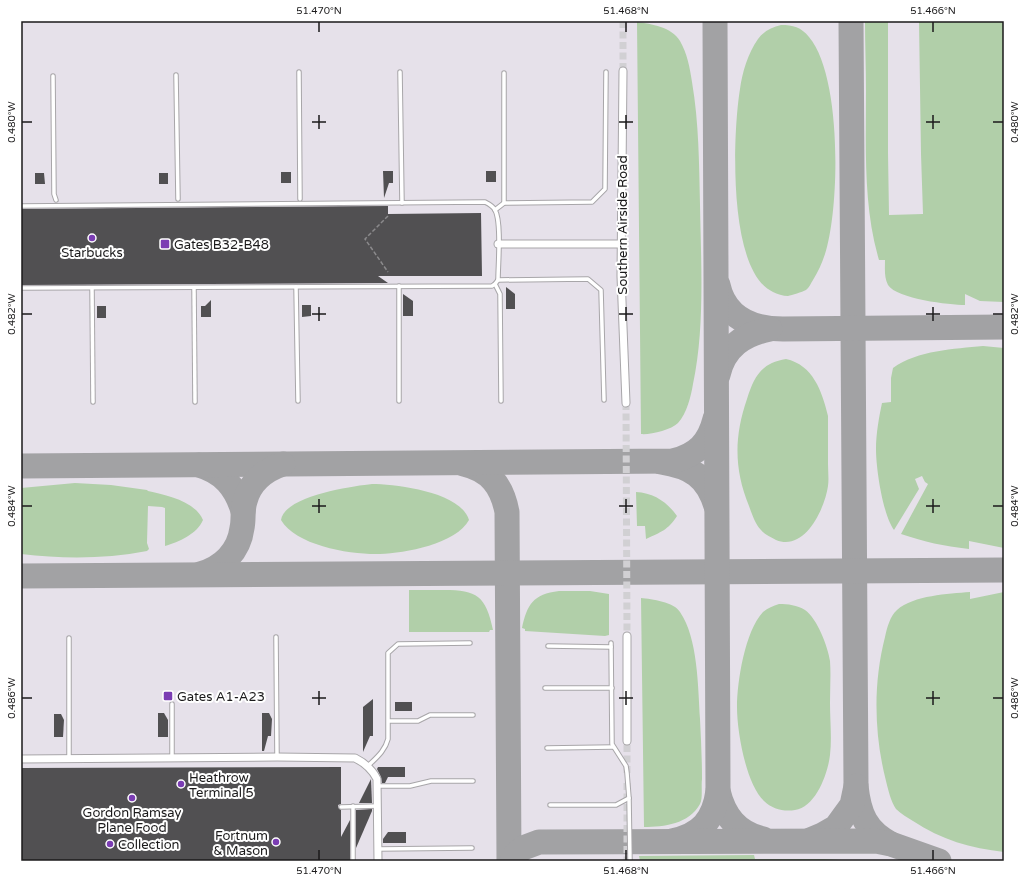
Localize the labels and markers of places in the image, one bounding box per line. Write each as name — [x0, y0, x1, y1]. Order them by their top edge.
marker: Starbucks — [87, 233, 97, 243]
place label: Gates B32-B48 — [174, 237, 269, 253]
marker: Gates B32-B48 — [159, 238, 171, 250]
place label: Starbucks — [61, 245, 123, 261]
place label: Gates A1-A23 — [177, 689, 265, 705]
marker: Gates A1-A23 — [162, 690, 174, 702]
place label: Heathrow Terminal 5 — [189, 770, 254, 801]
marker: Heathrow Terminal 5 — [176, 779, 186, 789]
marker: Gordon Ramsay Plane Food — [127, 793, 137, 803]
place label: Gordon Ramsay Plane Food — [83, 805, 181, 836]
place label: Fortnum & Mason — [213, 828, 268, 859]
place label: Collection — [118, 837, 180, 853]
marker: Fortnum & Mason — [271, 837, 281, 847]
marker: Collection — [105, 839, 115, 849]

